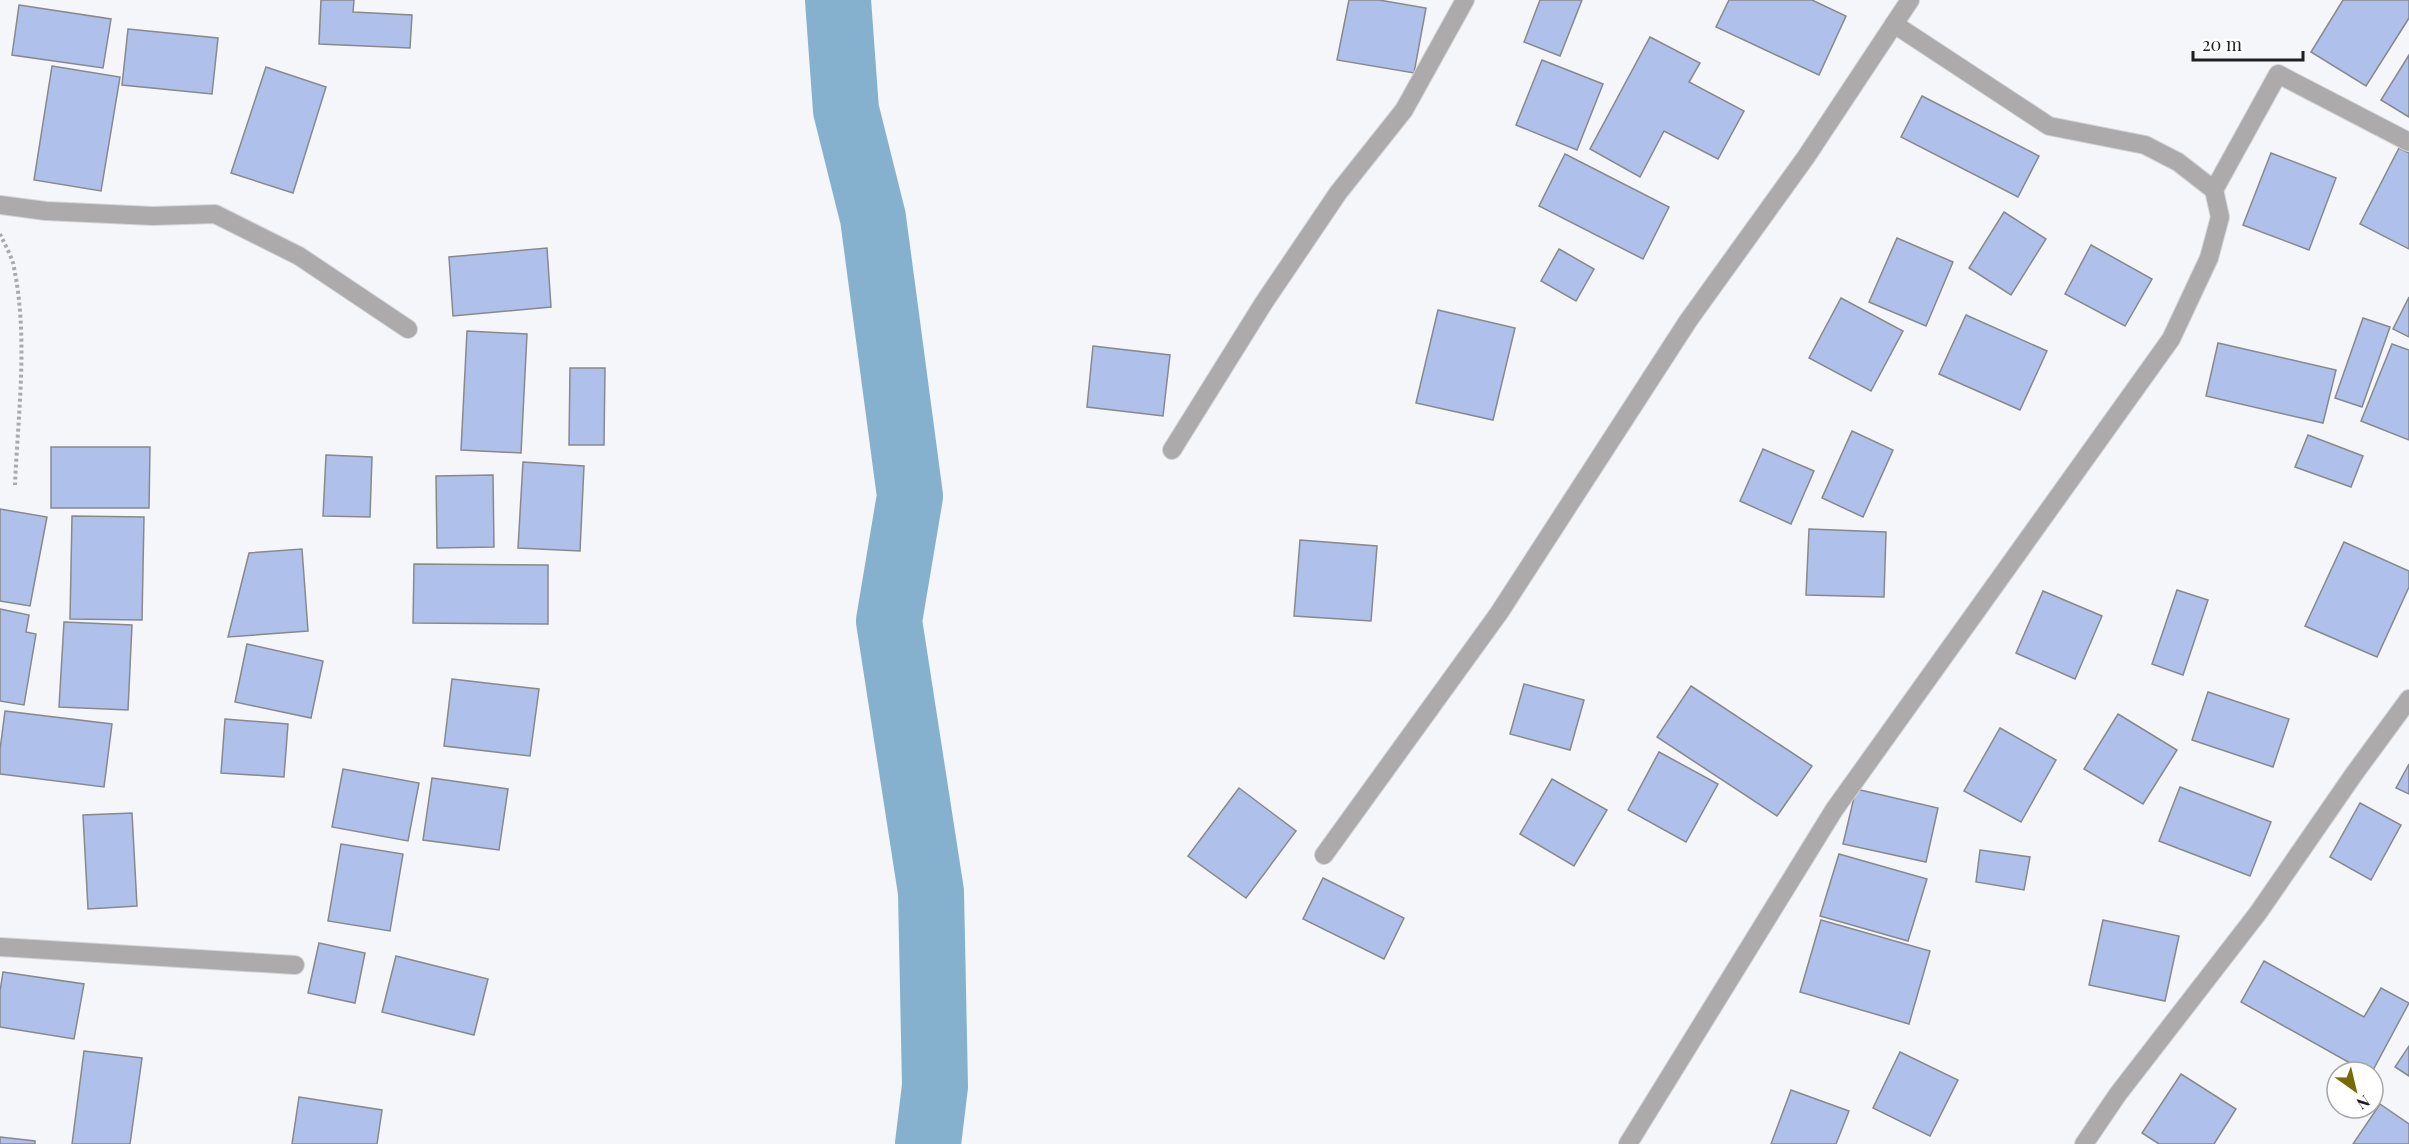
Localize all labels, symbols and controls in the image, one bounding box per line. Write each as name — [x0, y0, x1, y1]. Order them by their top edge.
scale bar — [2193, 24, 2302, 62]
text: 20 m — [2202, 32, 2242, 56]
north arrow — [2325, 1060, 2385, 1120]
text: N — [2353, 1091, 2374, 1115]

